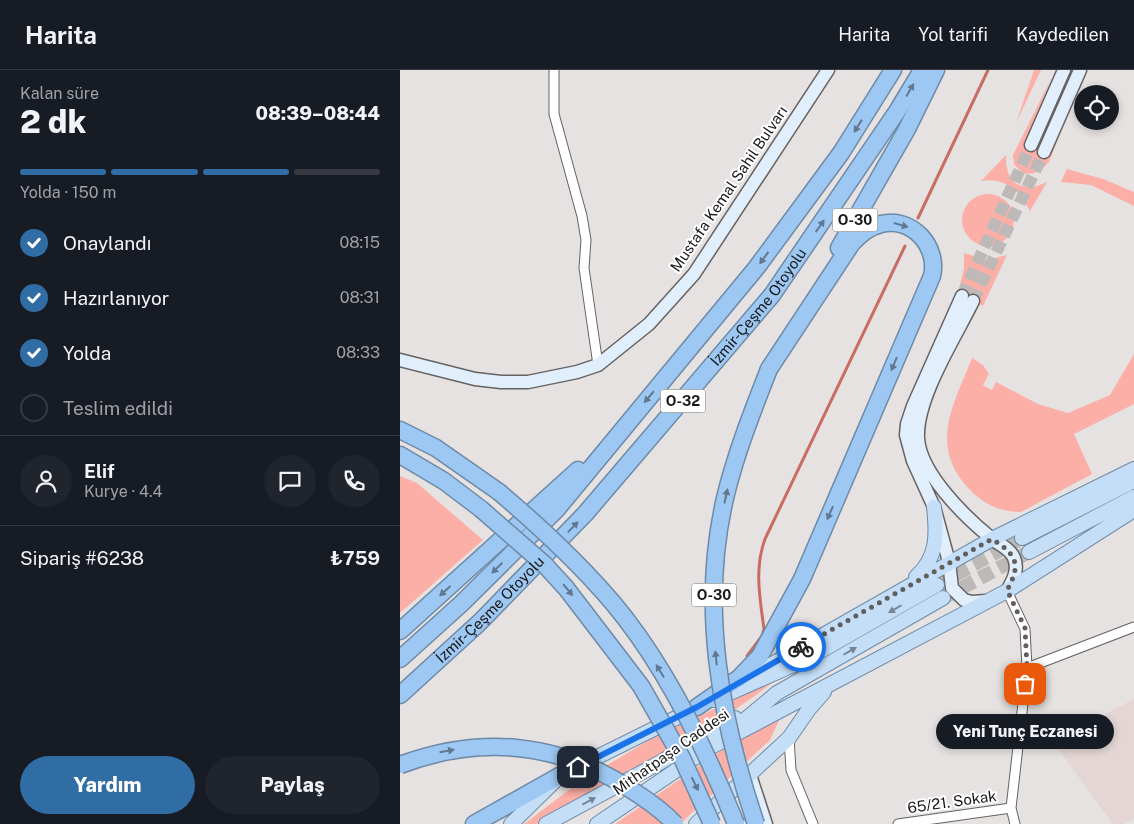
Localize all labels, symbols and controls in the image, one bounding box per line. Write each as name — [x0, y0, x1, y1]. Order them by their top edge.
text: Harita — [25, 21, 97, 49]
text: Harita — [838, 24, 890, 45]
text: Yol tarifi — [918, 24, 988, 45]
text: Kaydedilen — [1016, 24, 1109, 45]
text: Kalan süre — [20, 84, 99, 103]
one-way arrow — [905, 84, 914, 97]
map controls — [1074, 85, 1119, 130]
button: locate — [1074, 85, 1119, 130]
text: 08:39–08:44 — [255, 102, 380, 124]
text: 2 dk — [20, 103, 86, 140]
street label: Mustafa Kemal Sahil Bulvarı — [667, 103, 790, 275]
one-way arrow — [853, 119, 863, 133]
text: Yolda · 150 m — [20, 183, 116, 202]
road number: O-30 — [832, 208, 878, 232]
one-way arrow — [815, 219, 825, 233]
one-way arrow — [894, 222, 909, 230]
icon: check — [20, 229, 48, 257]
text: Onaylandı — [63, 232, 151, 254]
text: 08:15 — [340, 233, 380, 252]
street label: İzmir-Çeşme Otoyolu — [706, 245, 809, 369]
one-way arrow — [759, 252, 769, 265]
icon: check — [20, 284, 48, 312]
text: Hazırlanıyor — [63, 287, 169, 309]
text: 08:31 — [340, 288, 380, 307]
icon: check — [20, 339, 48, 367]
text: Yolda — [63, 342, 111, 364]
text: 08:33 — [336, 343, 380, 362]
one-way arrow — [890, 357, 898, 371]
one-way arrow — [644, 390, 655, 403]
road number: O-32 — [660, 390, 706, 412]
text: Teslim edildi — [63, 397, 173, 419]
button: person — [20, 455, 72, 507]
button: chat — [264, 455, 316, 507]
button: phone — [328, 455, 380, 507]
text: Elif — [84, 460, 115, 482]
text: Kurye · 4.4 — [84, 482, 163, 501]
one-way arrow — [722, 489, 730, 504]
one-way arrow — [826, 506, 834, 520]
one-way arrow — [566, 521, 578, 533]
text: Sipariş #6238 — [20, 547, 144, 569]
text: ₺759 — [330, 547, 380, 569]
street label: İzmir-Çeşme Otoyolu — [431, 553, 547, 666]
one-way arrow — [491, 562, 503, 574]
one-way arrow — [562, 583, 573, 596]
road number: O-30 — [692, 584, 736, 606]
one-way arrow — [439, 585, 452, 596]
one-way arrow — [887, 605, 902, 613]
courier — [776, 622, 826, 672]
icon: bike — [787, 633, 815, 661]
one-way arrow — [843, 647, 856, 656]
one-way arrow — [712, 650, 720, 666]
pin — [1004, 663, 1046, 705]
one-way arrow — [655, 664, 664, 677]
icon: bag — [1011, 670, 1039, 698]
street label: Mithatpaşa Caddesi — [609, 705, 732, 798]
callout: Yeni Tunç Eczanesi — [936, 714, 1114, 749]
text: Yeni Tunç Eczanesi — [953, 722, 1097, 741]
pin — [557, 746, 599, 788]
one-way arrow — [439, 747, 455, 755]
icon: home — [564, 753, 592, 781]
button: Yardım — [20, 756, 195, 814]
button: Paylaş — [205, 756, 380, 814]
one-way arrow — [691, 777, 699, 791]
street label: 65/21. Sokak — [906, 787, 997, 816]
one-way arrow — [582, 797, 597, 805]

